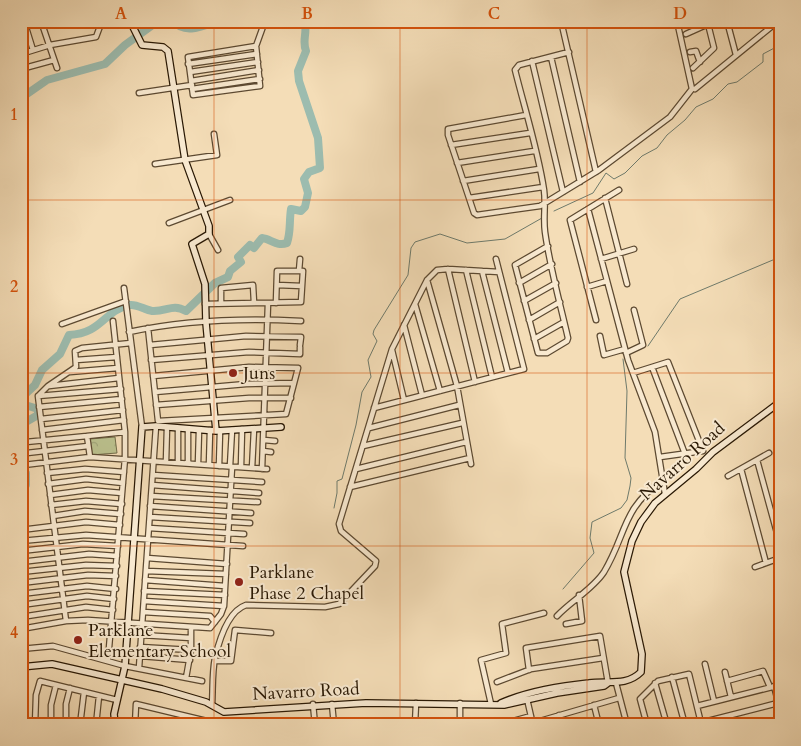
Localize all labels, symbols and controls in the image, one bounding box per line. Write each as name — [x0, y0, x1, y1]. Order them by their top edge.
text: A — [115, 3, 127, 25]
text: B — [301, 3, 313, 25]
text: C — [488, 3, 500, 25]
text: D — [673, 3, 687, 25]
text: 1 — [10, 104, 18, 126]
text: 2 — [10, 276, 18, 298]
place label: Juns — [240, 361, 275, 386]
marker: Juns — [227, 367, 239, 379]
street label: Navarro Road — [634, 416, 731, 507]
text: 3 — [10, 449, 18, 471]
place label: Parklane Phase 2 Chapel — [249, 560, 365, 606]
marker: Parklane Phase 2 Chapel — [233, 576, 245, 588]
place label: Parklane Elementary School — [88, 618, 231, 664]
text: 4 — [10, 622, 18, 644]
marker: Parklane Elementary School — [72, 634, 84, 646]
street label: Navarro Road — [252, 676, 361, 707]

